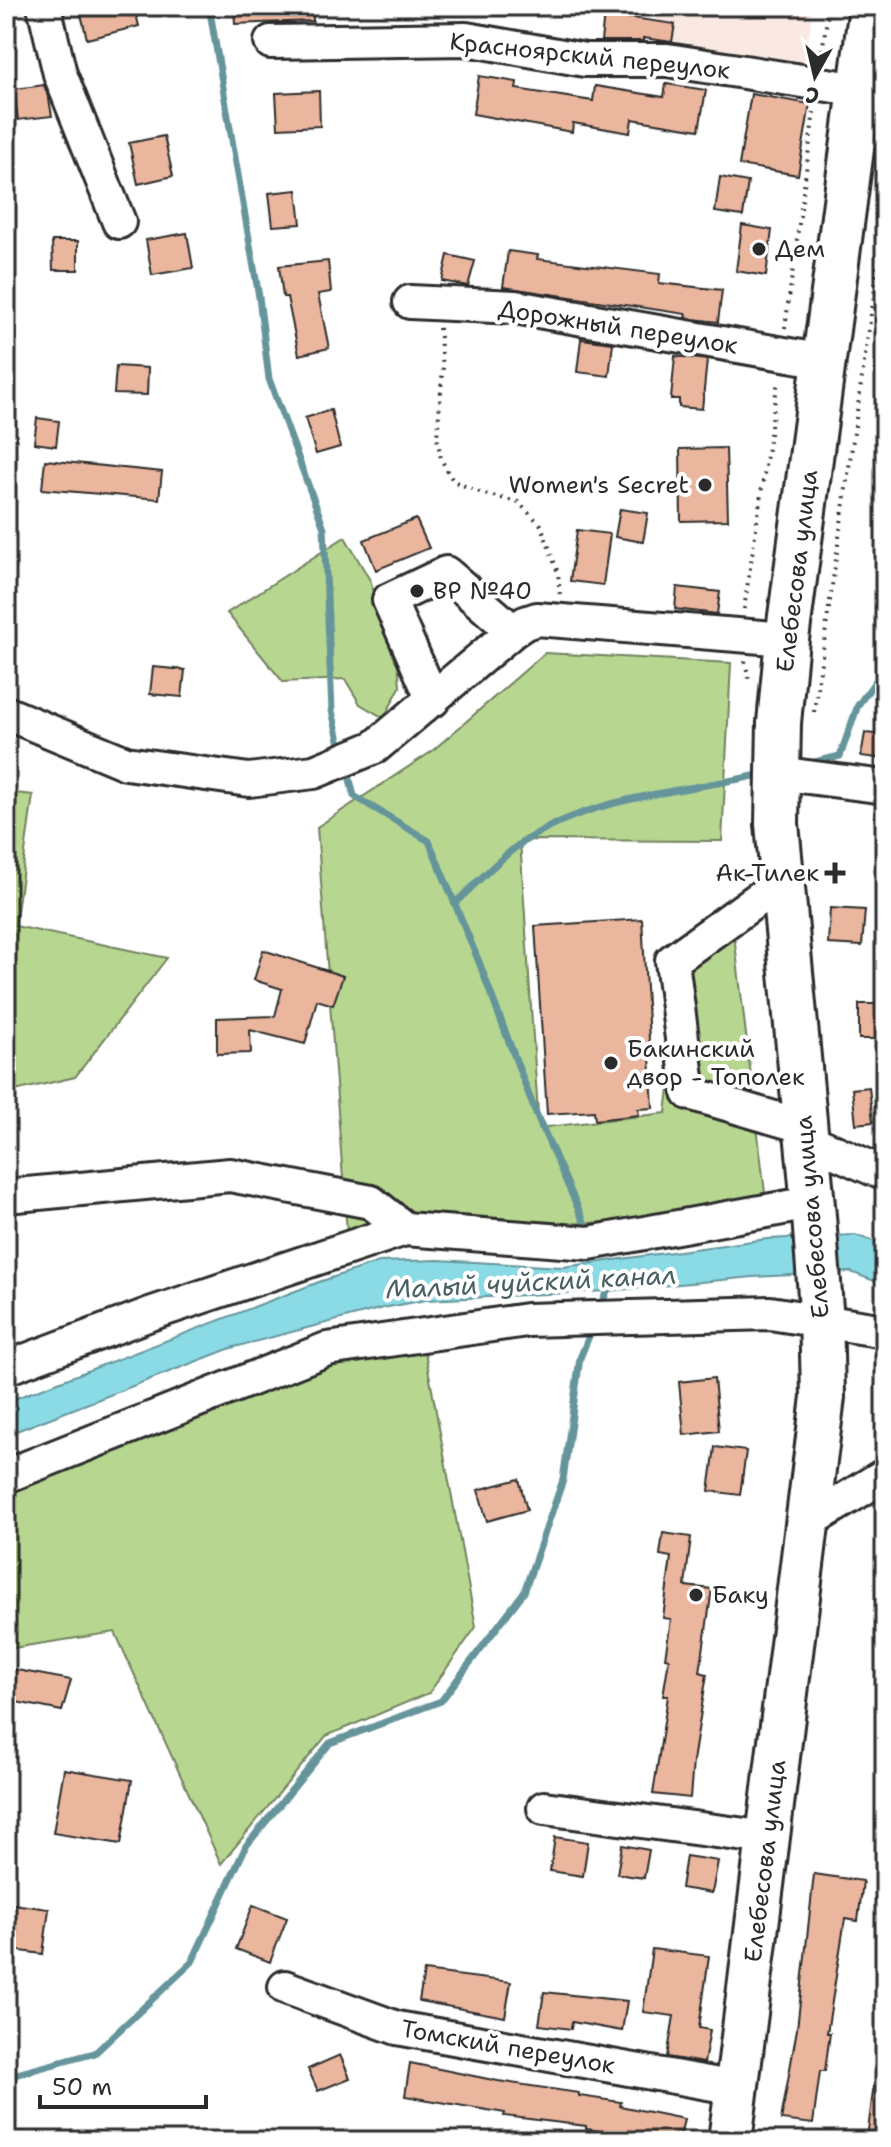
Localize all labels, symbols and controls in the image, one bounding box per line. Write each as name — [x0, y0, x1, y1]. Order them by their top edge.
street label: Красноярский переулок — [448, 25, 732, 87]
north arrow — [775, 36, 855, 116]
text: С — [804, 80, 821, 111]
place label: Дем — [775, 233, 825, 265]
marker: Дем — [750, 240, 768, 258]
street label: Дорожный переулок — [496, 292, 740, 362]
street label: Елебесова улица — [769, 468, 825, 674]
place label: Women's Secret — [509, 469, 689, 501]
marker: Women's Secret — [696, 476, 714, 494]
place label: BP №40 — [433, 575, 532, 607]
marker: BP №40 — [408, 582, 426, 600]
place label: Ак-Тилек — [716, 857, 819, 889]
marker: Ак-Тилек — [826, 864, 844, 882]
place label: Бакинский двор - Тополек — [627, 1033, 805, 1093]
marker: Бакинский двор - Тополек — [602, 1054, 620, 1072]
street label: Елебесова улица — [787, 1114, 837, 1320]
water label: Малый чуйский канал — [385, 1256, 677, 1307]
place label: Баку — [712, 1579, 769, 1611]
marker: Баку — [687, 1586, 705, 1604]
street label: Елебесова улица — [737, 1758, 793, 1964]
street label: Томский переулок — [399, 2012, 618, 2082]
scale bar — [40, 2059, 206, 2109]
text: 50 m — [52, 2071, 112, 2103]

